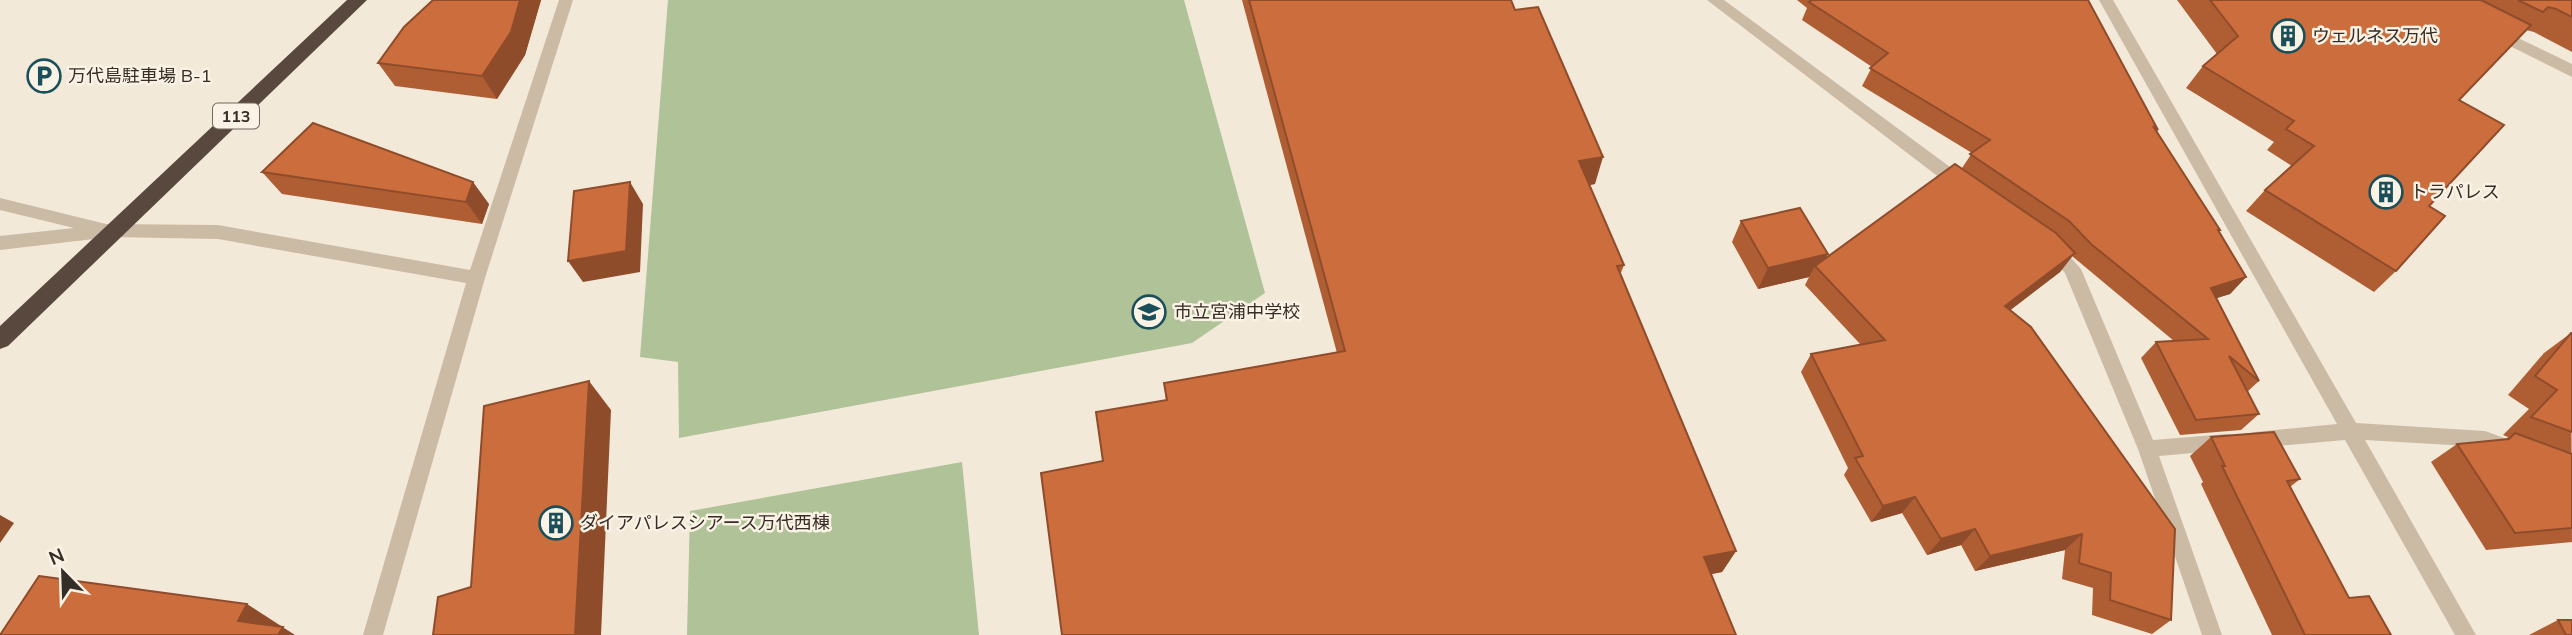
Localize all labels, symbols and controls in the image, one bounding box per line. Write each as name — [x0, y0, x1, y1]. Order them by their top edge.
building icon: ウェルネス万代 — [2269, 17, 2307, 55]
place label: ウェルネス万代 — [2312, 24, 2438, 47]
parking icon: 万代島駐車場 B-1 — [25, 57, 63, 95]
place label: 万代島駐車場 B-1 — [68, 64, 211, 87]
road number: 113 — [213, 104, 259, 128]
building icon: トラパレス — [2367, 173, 2405, 211]
place label: トラパレス — [2410, 180, 2500, 203]
school or university icon: 市立宮浦中学校 — [1130, 293, 1168, 331]
place label: 市立宮浦中学校 — [1174, 300, 1300, 323]
building icon: ダイアパレスシアース万代西棟 — [537, 504, 575, 542]
place label: ダイアパレスシアース万代西棟 — [580, 511, 830, 534]
north arrow — [28, 537, 98, 607]
text: N — [45, 543, 68, 570]

